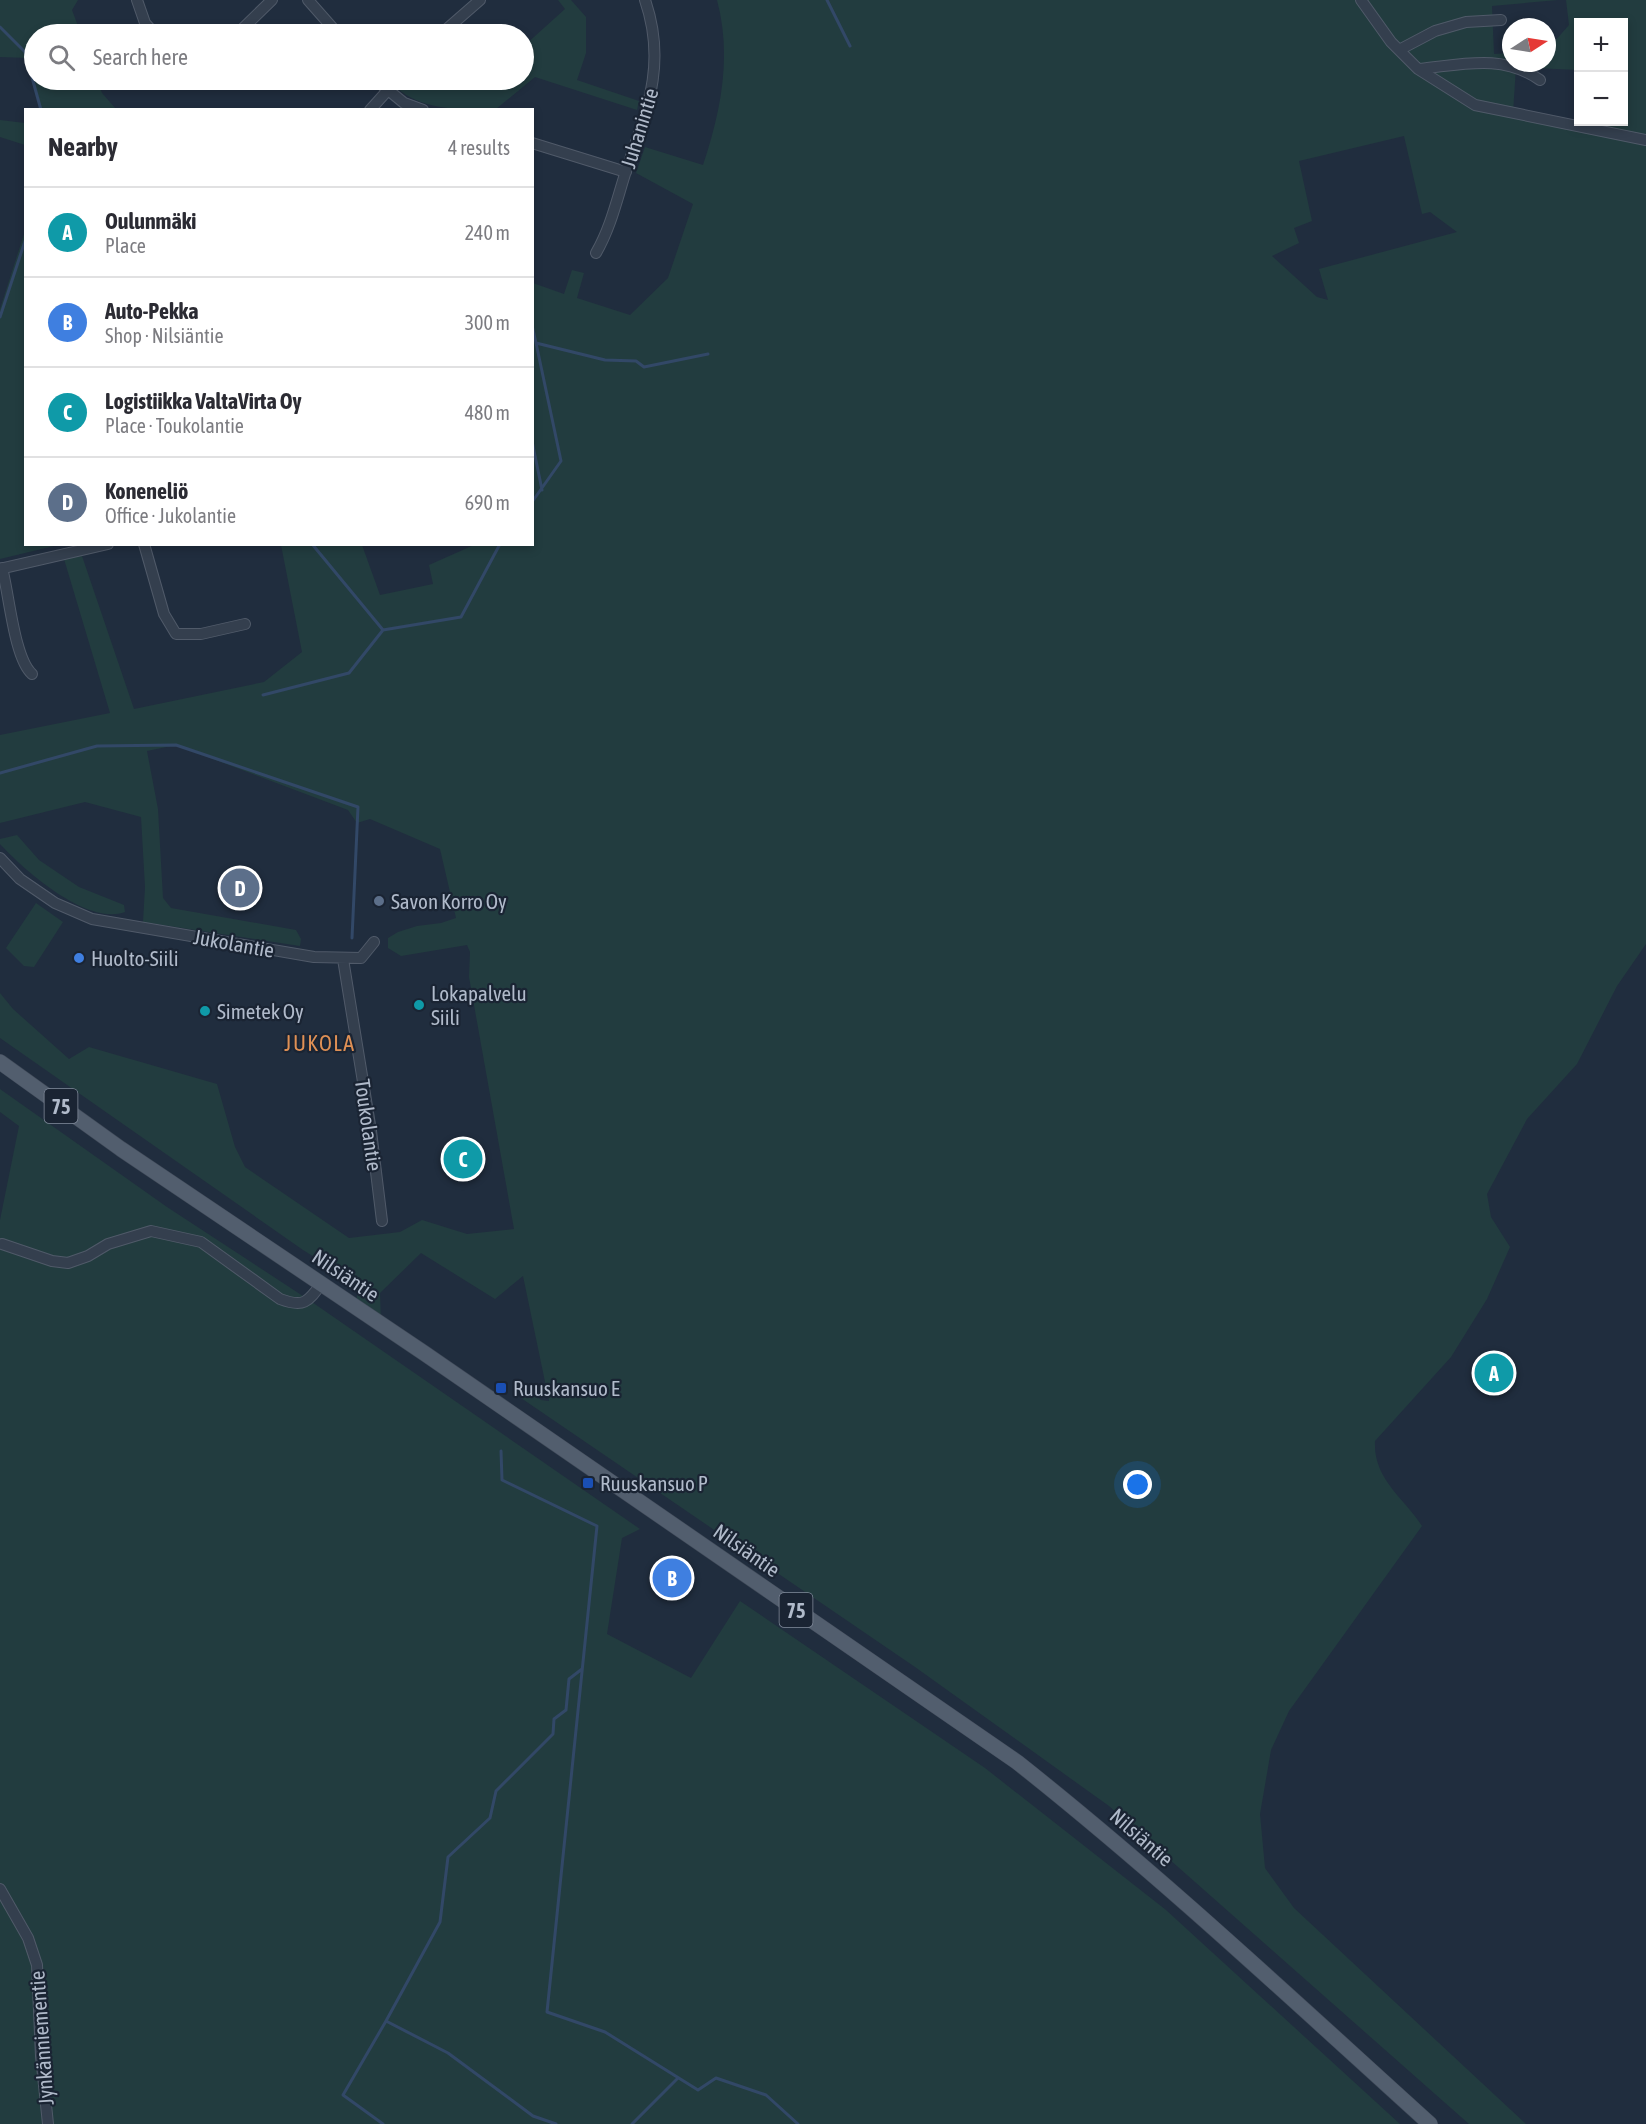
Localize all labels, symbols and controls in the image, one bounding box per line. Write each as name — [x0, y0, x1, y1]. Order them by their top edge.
north arrow — [1502, 18, 1556, 72]
map controls — [1574, 18, 1628, 126]
button: + — [1574, 18, 1628, 72]
search box — [24, 24, 534, 90]
icon: search — [45, 41, 78, 74]
text: Search here — [93, 44, 188, 70]
button: − — [1574, 72, 1628, 126]
street label: Juhanintie — [615, 85, 663, 171]
text: Nearby — [48, 132, 118, 162]
text: 4 results — [448, 136, 510, 159]
text: Oulunmäki — [105, 208, 196, 234]
text: A — [63, 221, 72, 244]
text: 240 m — [465, 221, 510, 244]
text: Place — [105, 234, 146, 257]
text: Auto-Pekka — [105, 298, 199, 324]
text: B — [63, 311, 72, 334]
text: 300 m — [465, 311, 510, 334]
text: Shop · Nilsiäntie — [105, 324, 224, 347]
text: Logistiikka ValtaVirta Oy — [105, 388, 302, 414]
text: C — [63, 401, 72, 424]
text: 480 m — [465, 401, 510, 424]
text: Place · Toukolantie — [105, 414, 244, 437]
text: Koneneliö — [105, 478, 188, 504]
text: D — [62, 491, 73, 514]
text: 690 m — [465, 491, 510, 514]
text: Office · Jukolantie — [105, 504, 236, 527]
pin: D — [220, 866, 260, 910]
place label: Savon Korro Oy — [391, 889, 507, 913]
marker: Savon Korro Oy — [372, 894, 386, 908]
street label: Jukolantie — [192, 924, 276, 962]
place label: Huolto-Siili — [91, 946, 179, 970]
marker: Huolto-Siili — [72, 951, 86, 965]
place label: Lokapalvelu Siili — [431, 981, 527, 1029]
marker: Lokapalvelu Siili — [412, 998, 426, 1012]
place label: Simetek Oy — [217, 999, 304, 1023]
marker: Simetek Oy — [198, 1004, 212, 1018]
district label: JUKOLA — [284, 1030, 356, 1056]
street label: Toukolantie — [351, 1077, 387, 1173]
road number: 75 — [44, 1089, 78, 1123]
pin: C — [444, 1136, 482, 1182]
street label: Nilsiäntie — [308, 1244, 384, 1306]
pin: A — [1474, 1350, 1514, 1396]
place label: Ruuskansuo E — [513, 1376, 620, 1400]
marker: Ruuskansuo E — [494, 1381, 508, 1395]
your location — [1123, 1470, 1152, 1499]
place label: Ruuskansuo P — [600, 1471, 708, 1495]
marker: Ruuskansuo P — [581, 1476, 595, 1490]
street label: Nilsiäntie — [709, 1519, 785, 1581]
pin: B — [652, 1556, 692, 1600]
road number: 75 — [780, 1593, 812, 1627]
street label: Nilsiäntie — [1106, 1803, 1178, 1871]
street label: Jynkänniementie — [24, 1970, 58, 2106]

